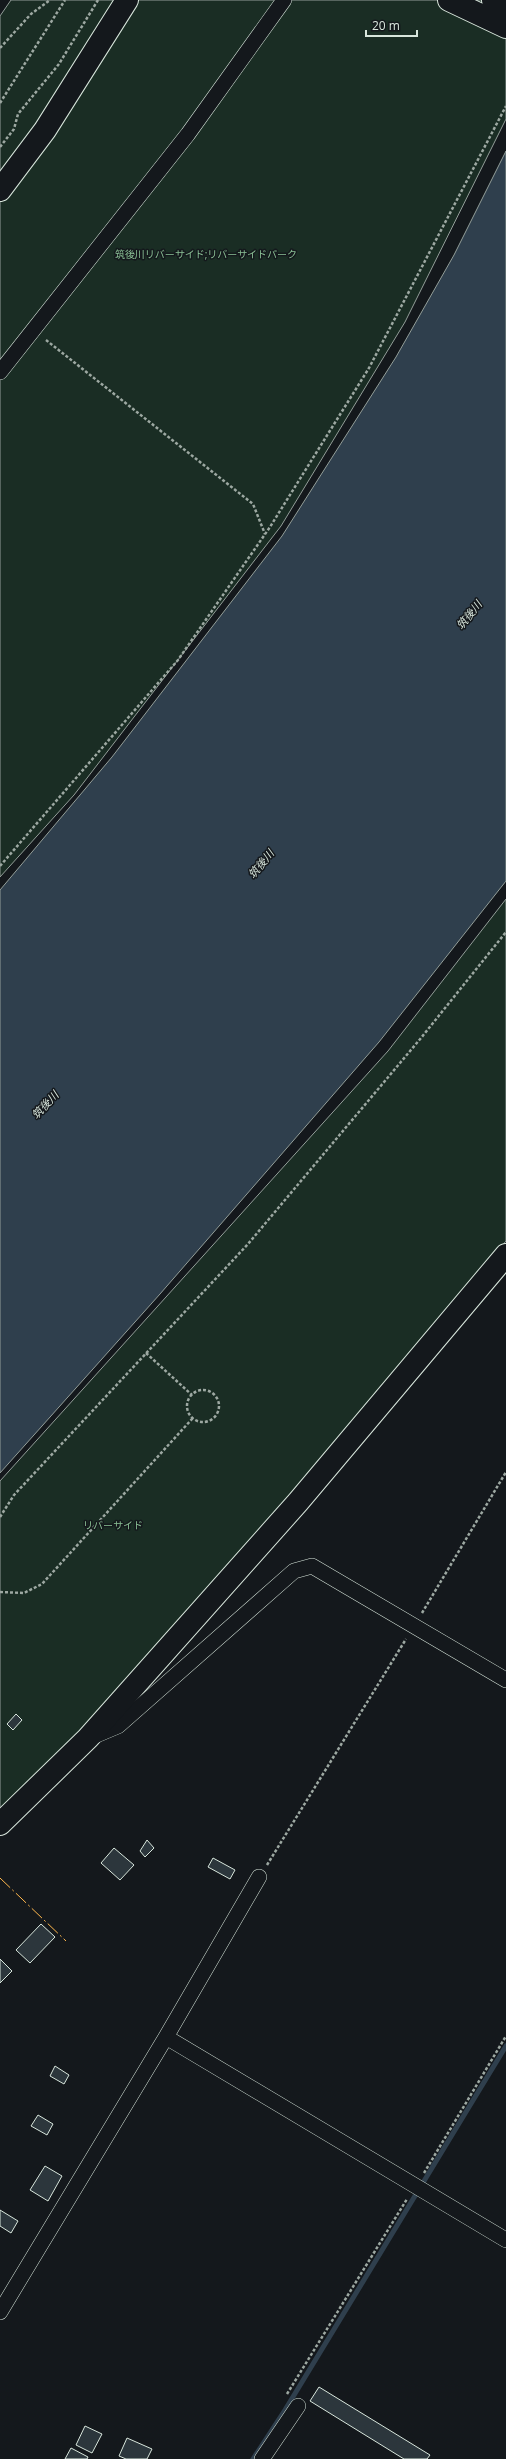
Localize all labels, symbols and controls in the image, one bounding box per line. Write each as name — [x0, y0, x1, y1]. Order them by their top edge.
scale bar — [366, 12, 417, 38]
text: 20 m — [372, 17, 400, 34]
park label: 筑後川リバーサイド;リバーサイドパーク — [115, 247, 297, 261]
water label: 筑後川 — [452, 596, 485, 632]
water label: 筑後川 — [244, 845, 278, 881]
water label: 筑後川 — [28, 1087, 62, 1122]
park label: リバーサイド — [83, 1518, 143, 1532]

